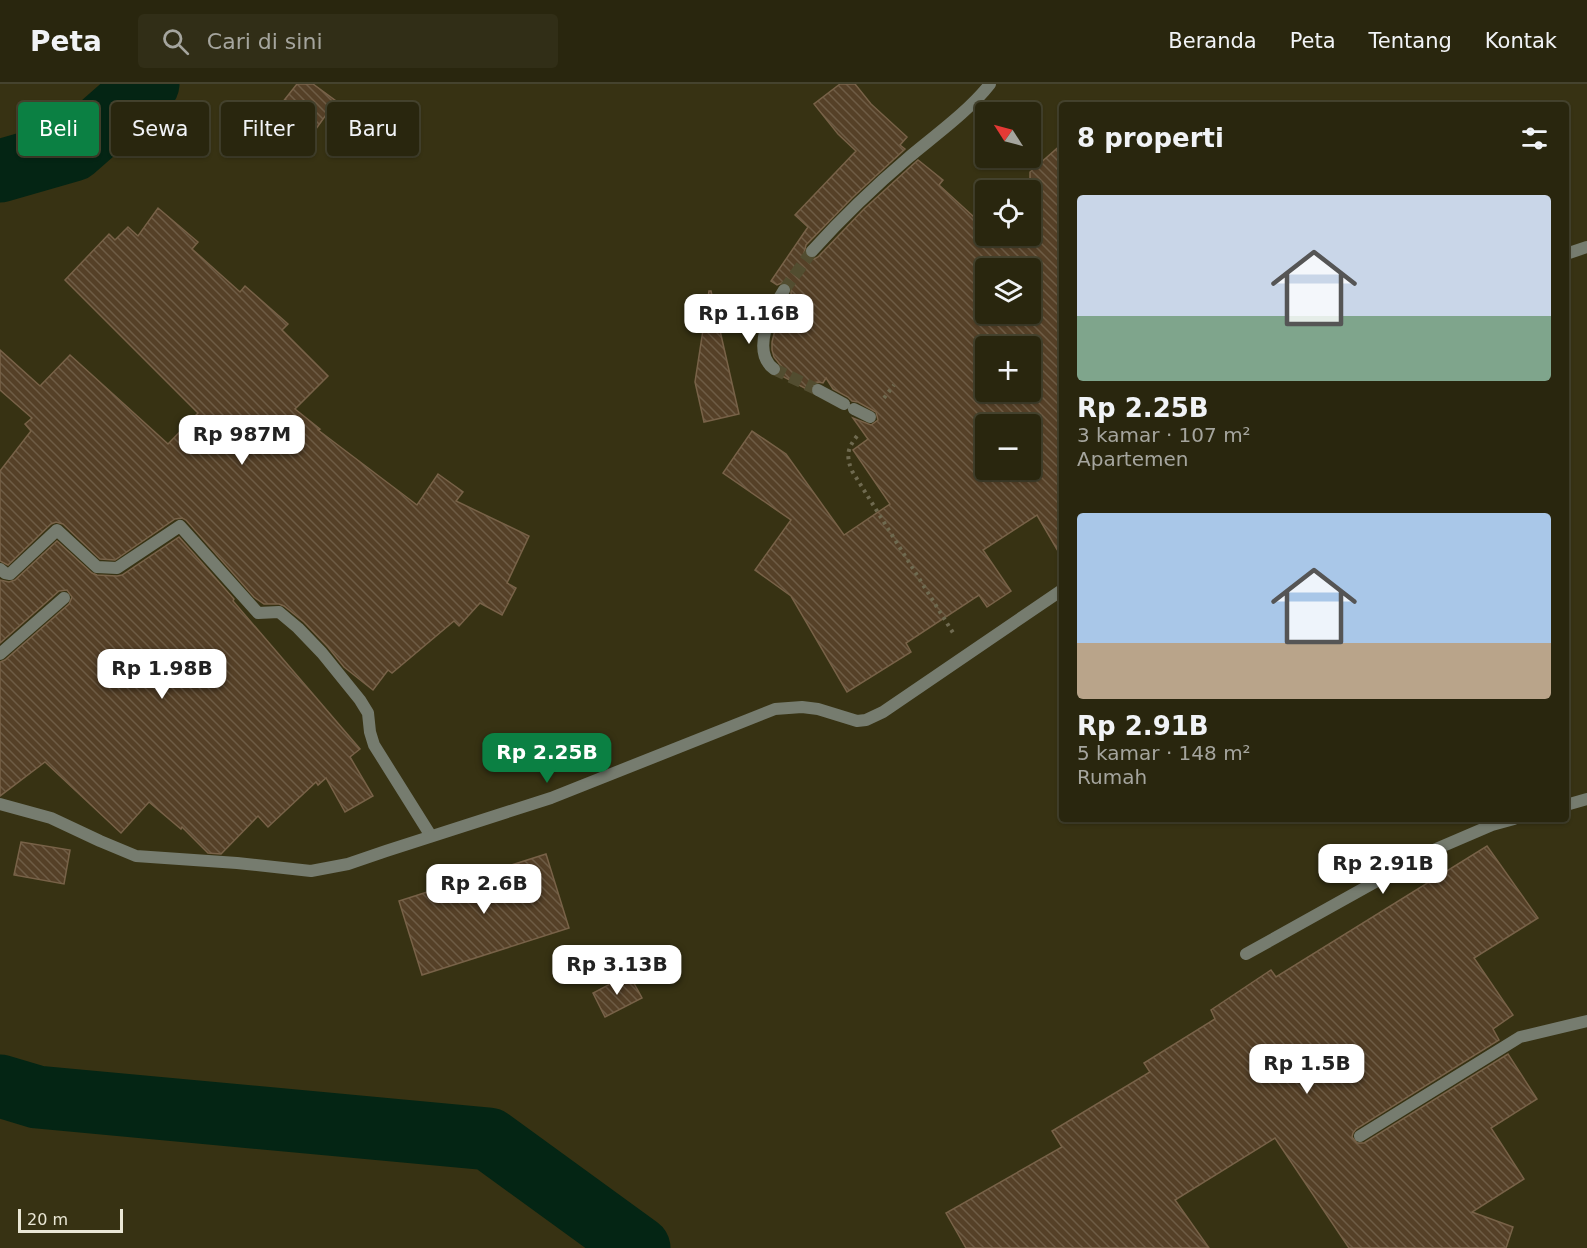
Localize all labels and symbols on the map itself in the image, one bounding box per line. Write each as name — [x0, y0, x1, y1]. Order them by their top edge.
north arrow — [975, 102, 1041, 168]
pin: Rp 1.16B — [687, 294, 811, 345]
pin: Rp 987M — [187, 415, 297, 466]
pin: Rp 1.98B — [100, 649, 224, 700]
pin: Rp 2.25B — [485, 733, 609, 784]
pin: Rp 2.91B — [1321, 844, 1445, 895]
pin: Rp 2.6B — [429, 864, 539, 915]
pin: Rp 3.13B — [555, 945, 679, 996]
pin: Rp 1.5B — [1252, 1044, 1362, 1095]
scale bar — [18, 1206, 123, 1234]

